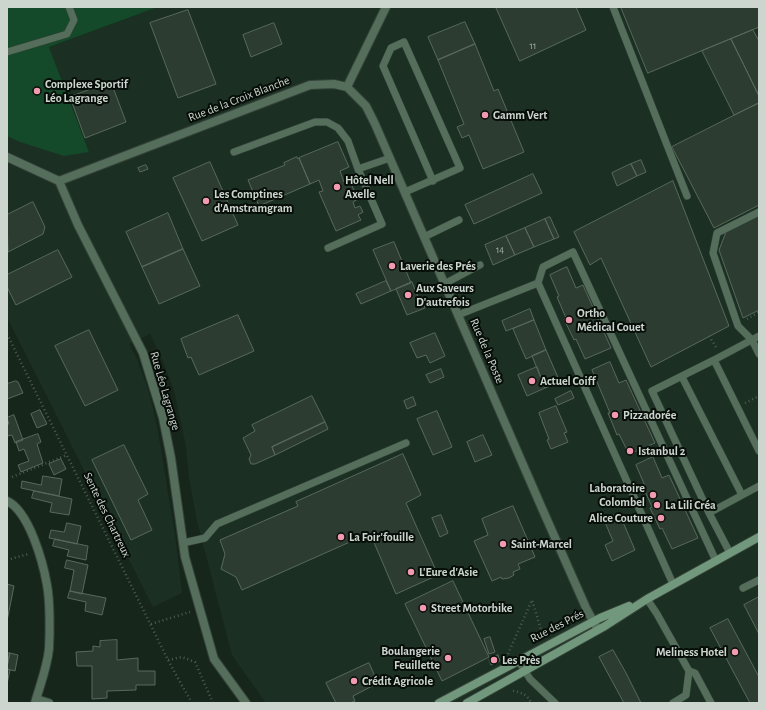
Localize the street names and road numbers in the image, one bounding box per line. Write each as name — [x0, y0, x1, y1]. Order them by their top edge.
street label: Rue de la Croix Blanche — [186, 73, 292, 125]
street label: Rue de la Poste — [467, 316, 507, 386]
street label: Rue Léo Lagrange — [147, 350, 183, 432]
street label: Sente des Chartreux — [80, 470, 134, 560]
street label: Rue des Prés — [528, 606, 586, 646]

